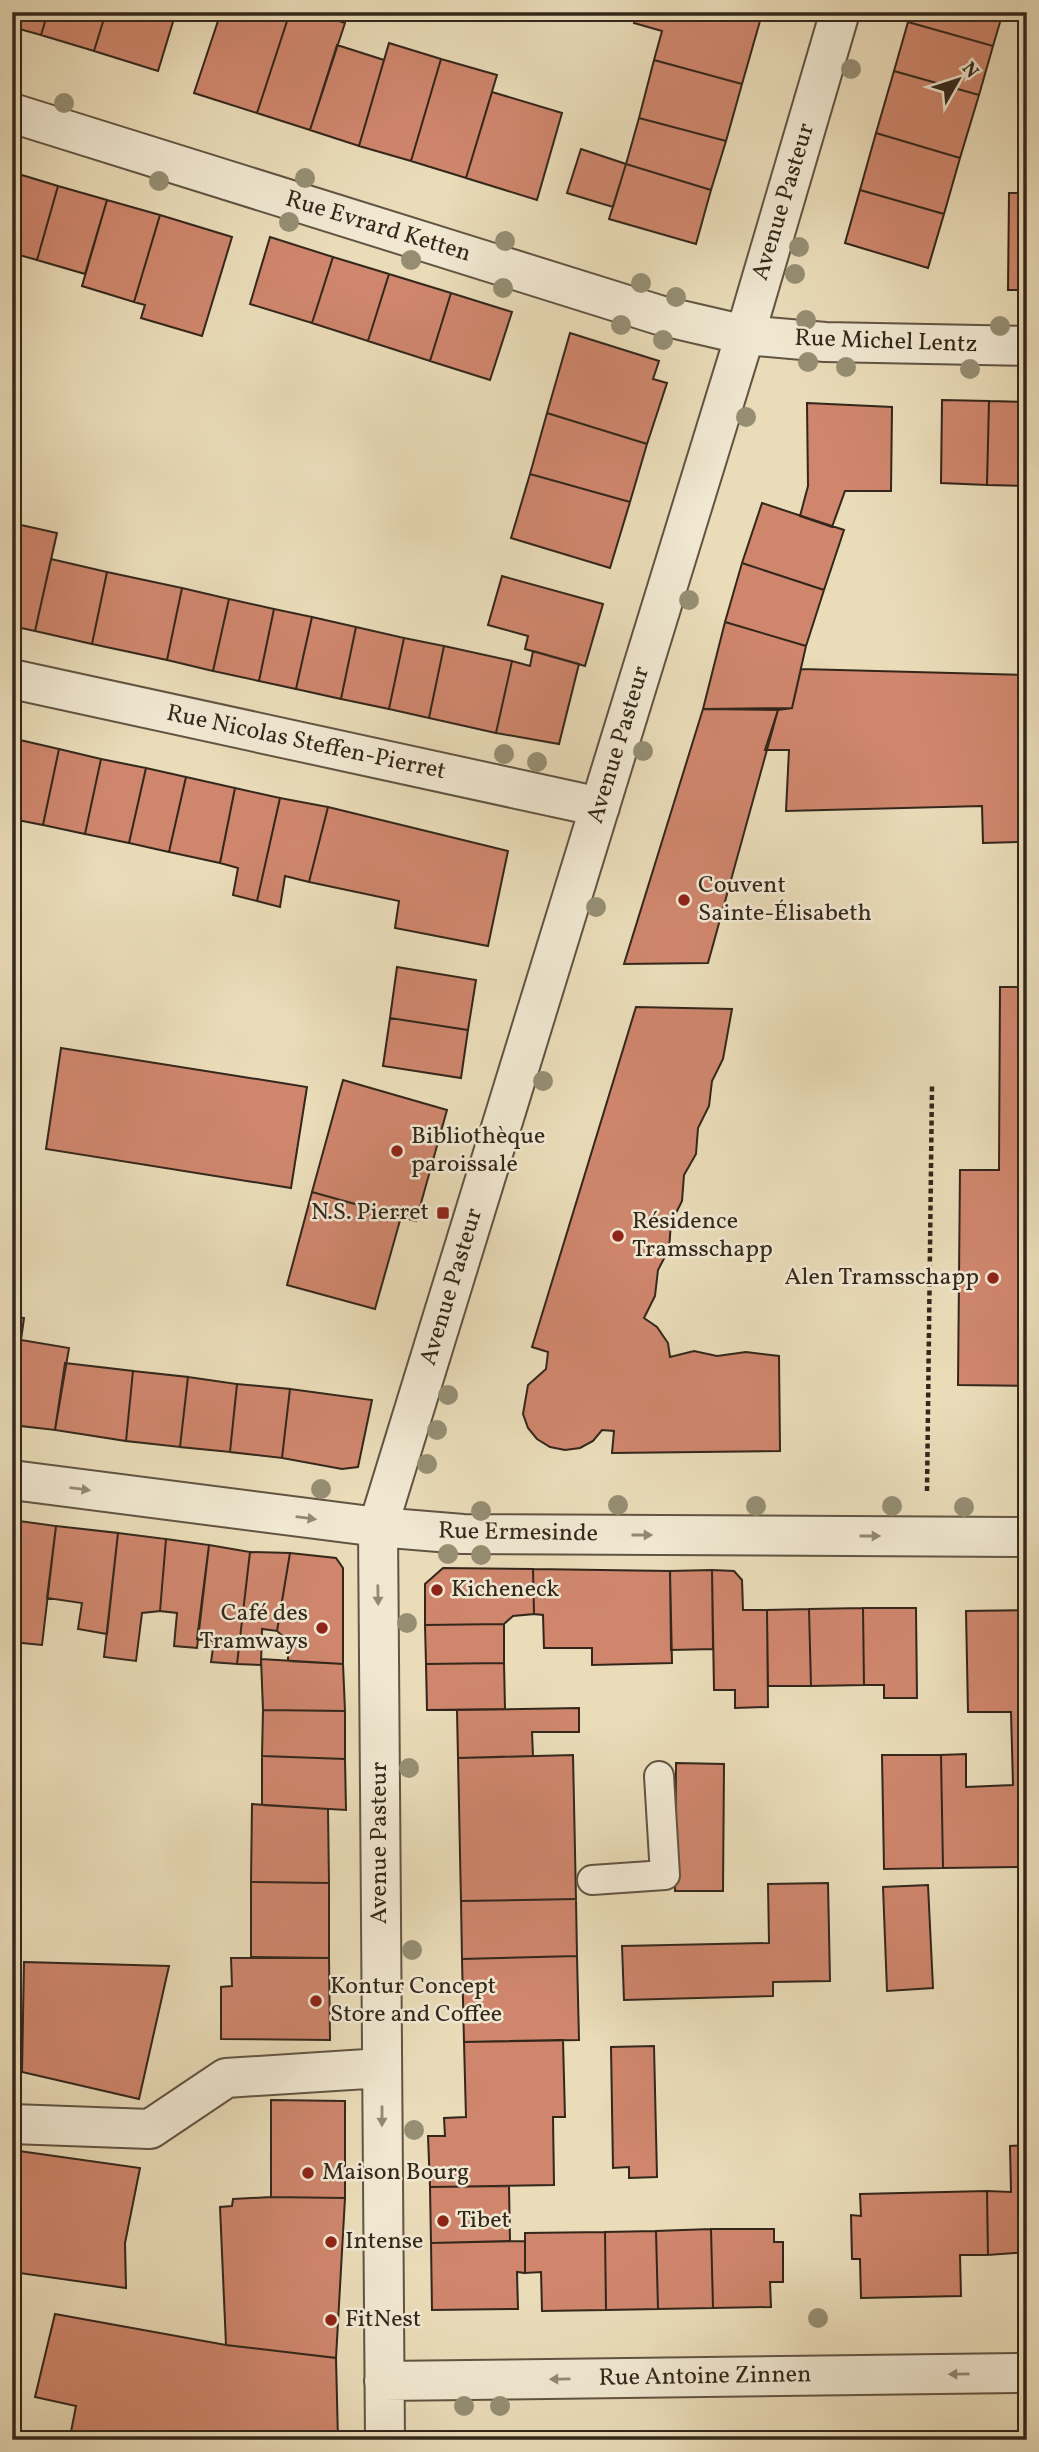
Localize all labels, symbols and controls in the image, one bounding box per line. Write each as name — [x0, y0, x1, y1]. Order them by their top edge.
north arrow — [923, 46, 993, 116]
text: N — [955, 57, 984, 84]
street label: Avenue Pasteur — [744, 119, 824, 285]
street label: Rue Evrard Ketten — [281, 183, 475, 271]
street label: Rue Michel Lentz — [794, 322, 978, 362]
street label: Avenue Pasteur — [579, 662, 659, 828]
street label: Rue Nicolas Steffen-Pierret — [163, 697, 449, 789]
place label: Couvent Sainte-Élisabeth — [698, 869, 872, 931]
marker: Couvent Sainte-Élisabeth — [676, 892, 692, 908]
place label: Bibliothèque paroissale — [411, 1120, 545, 1182]
marker: Bibliothèque paroissale — [389, 1143, 405, 1159]
place label: N.S. Pierret — [311, 1196, 429, 1230]
street label: Avenue Pasteur — [412, 1204, 492, 1370]
marker: N.S. Pierret — [435, 1205, 451, 1221]
place label: Résidence Tramsschapp — [632, 1205, 773, 1267]
marker: Résidence Tramsschapp — [610, 1228, 626, 1244]
place label: Alen Tramsschapp — [784, 1261, 979, 1295]
marker: Alen Tramsschapp — [985, 1270, 1001, 1286]
one-way arrow — [69, 1483, 91, 1494]
one-way arrow — [295, 1512, 317, 1523]
street label: Rue Ermesinde — [438, 1515, 598, 1551]
one-way arrow — [632, 1529, 654, 1541]
one-way arrow — [859, 1530, 881, 1542]
place label: Kicheneck — [451, 1573, 559, 1607]
marker: Kicheneck — [429, 1582, 445, 1598]
one-way arrow — [373, 1584, 384, 1606]
place label: Café des Tramways — [200, 1597, 308, 1659]
marker: Café des Tramways — [314, 1620, 330, 1636]
street label: Avenue Pasteur — [363, 1762, 397, 1924]
place label: Kontur Concept Store and Coffee — [330, 1970, 502, 2032]
marker: Kontur Concept Store and Coffee — [308, 1993, 324, 2009]
one-way arrow — [376, 2106, 388, 2128]
place label: Maison Bourg — [322, 2156, 469, 2190]
marker: Maison Bourg — [300, 2165, 316, 2181]
place label: Tibet — [457, 2204, 510, 2238]
marker: Tibet — [435, 2213, 451, 2229]
place label: Intense — [345, 2225, 423, 2259]
marker: Intense — [323, 2234, 339, 2250]
place label: FitNest — [345, 2303, 421, 2337]
marker: FitNest — [323, 2312, 339, 2328]
street label: Rue Antoine Zinnen — [598, 2358, 812, 2396]
one-way arrow — [947, 2368, 969, 2379]
one-way arrow — [548, 2373, 570, 2385]

